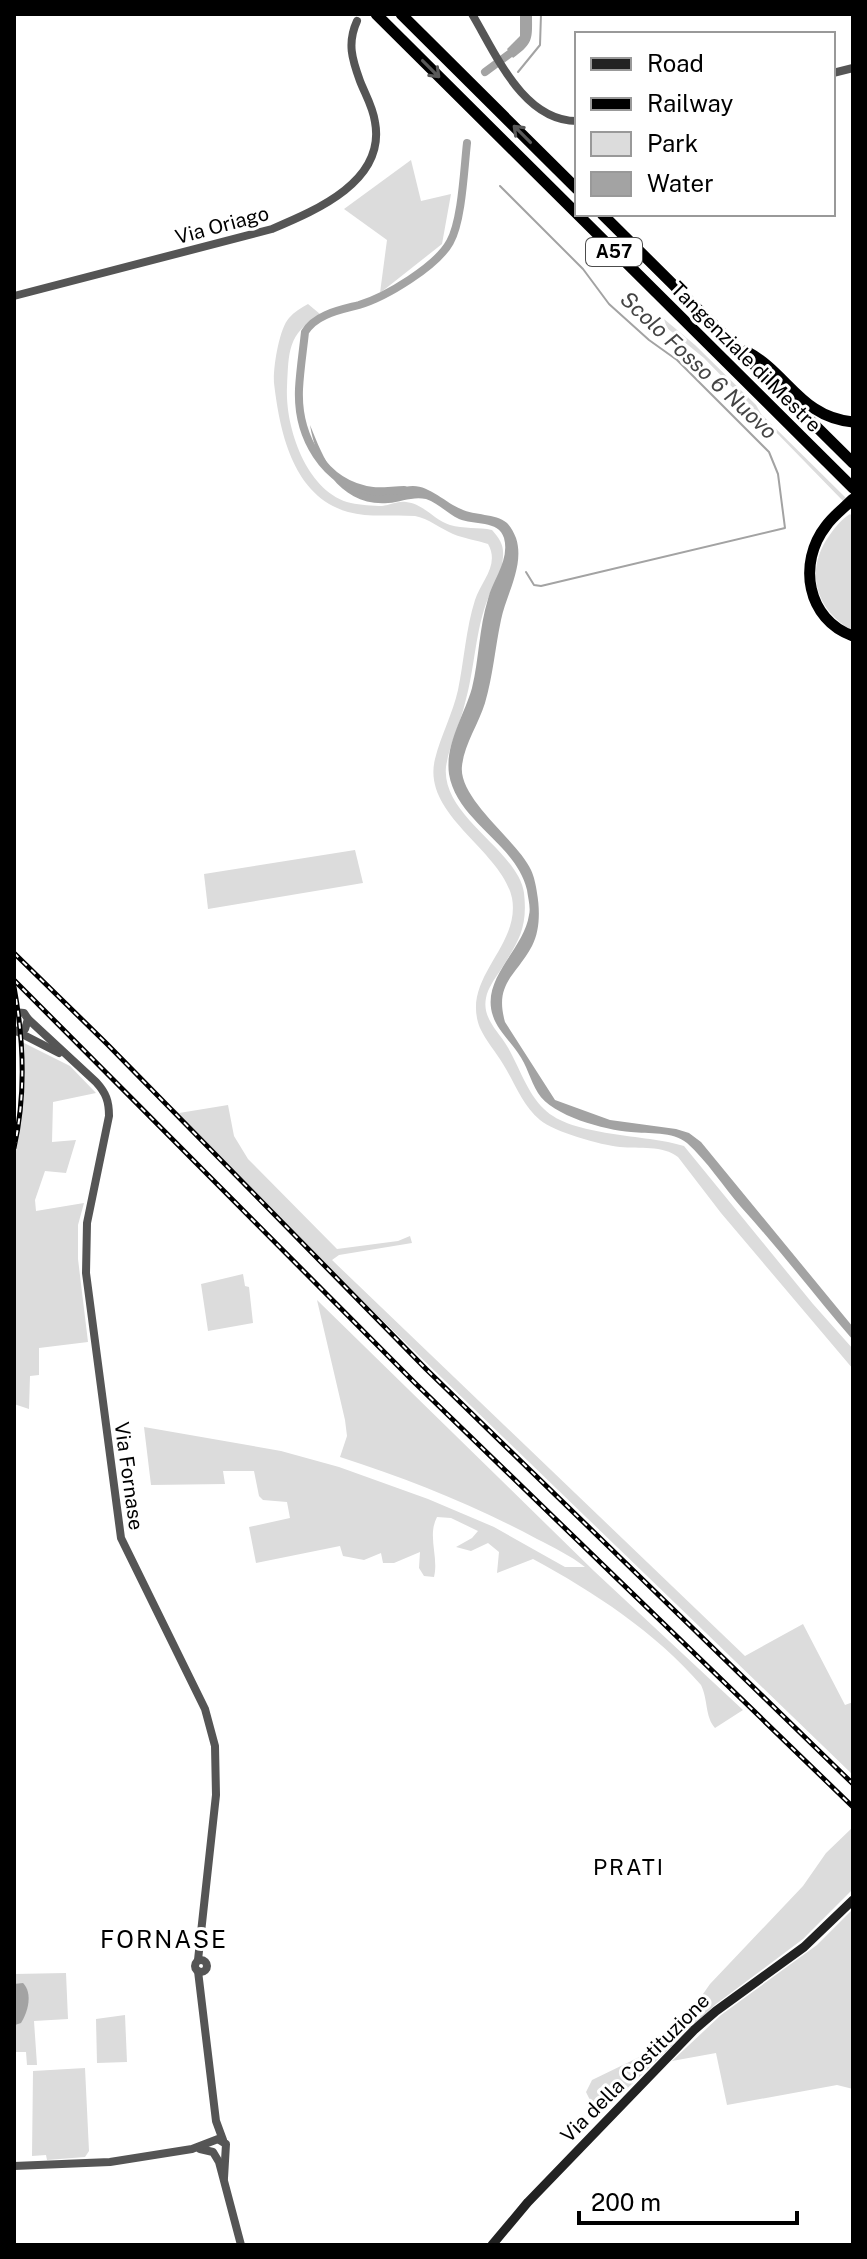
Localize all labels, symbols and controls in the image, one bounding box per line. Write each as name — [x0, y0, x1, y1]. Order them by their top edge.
legend — [575, 32, 835, 216]
text: Road — [647, 49, 704, 77]
one-way arrow — [421, 59, 440, 78]
text: Railway — [647, 89, 733, 117]
one-way arrow — [513, 125, 532, 144]
text: Park — [647, 129, 698, 157]
text: Water — [647, 169, 714, 197]
street label: Via Oriago — [172, 201, 272, 249]
road number: A57 — [586, 238, 642, 266]
street label: Tangenziale di Mestre — [666, 277, 826, 437]
water label: Scolo Fosso 6 Nuovo — [615, 286, 783, 444]
street label: Via Fornase — [110, 1420, 148, 1532]
district label: PRATI — [593, 1854, 665, 1880]
district label: FORNASE — [100, 1925, 228, 1953]
street label: Via della Costituzione — [556, 1989, 714, 2147]
scale bar — [579, 2175, 797, 2225]
text: 200 m — [591, 2188, 661, 2216]

